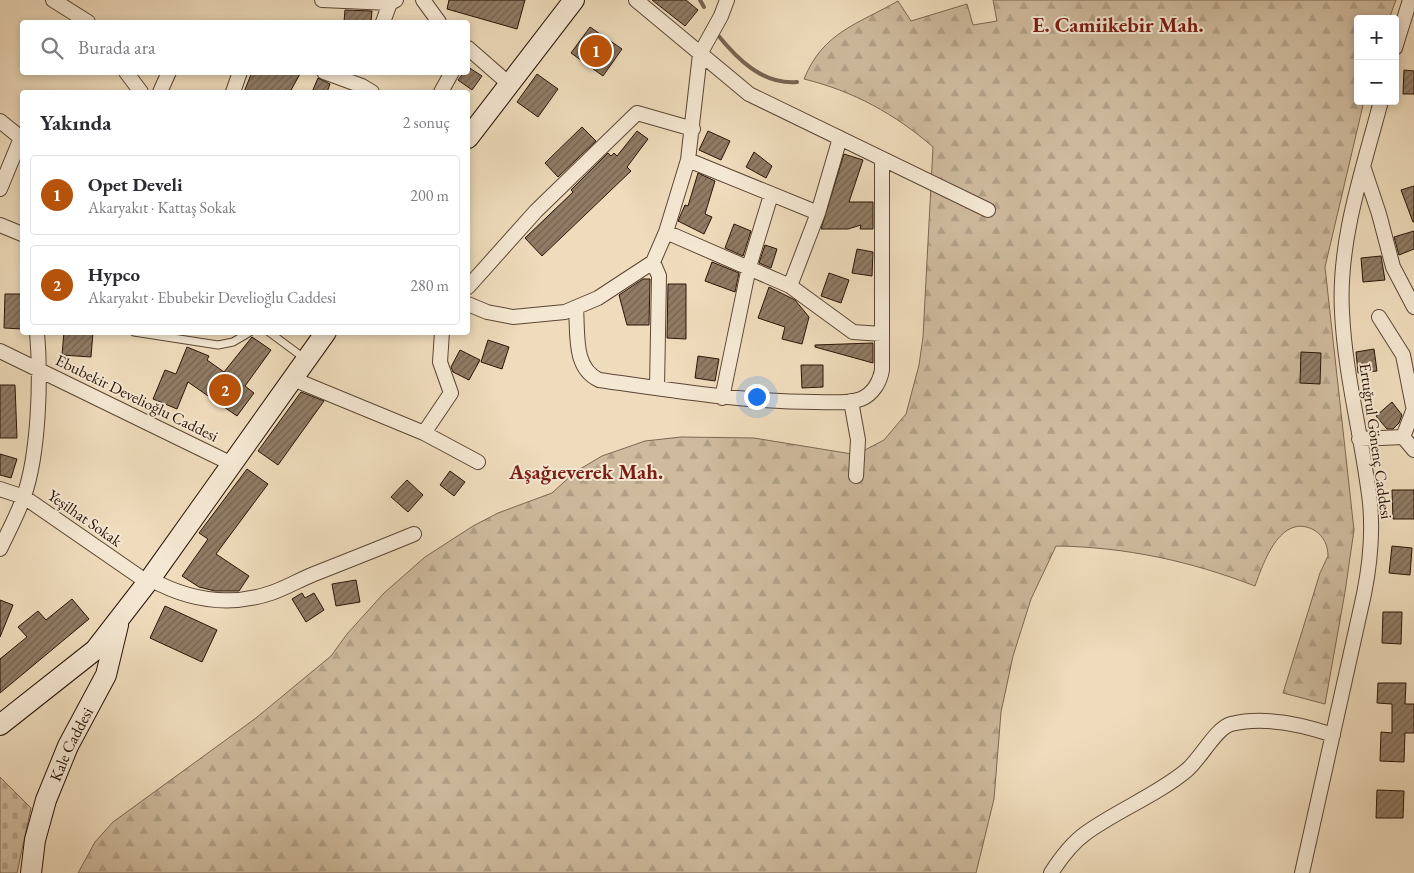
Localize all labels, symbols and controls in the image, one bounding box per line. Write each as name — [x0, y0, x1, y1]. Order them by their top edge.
district label: E. Camiikebir Mah. — [1032, 11, 1204, 38]
map controls — [1354, 15, 1399, 105]
button: + — [1354, 15, 1399, 60]
search box — [20, 20, 470, 75]
pin: 1 — [580, 32, 612, 70]
icon: search — [38, 34, 66, 62]
text: Burada ara — [78, 35, 156, 60]
button: − — [1354, 60, 1399, 105]
text: Yakında — [40, 109, 111, 136]
text: 2 sonuç — [403, 112, 450, 133]
text: Opet Develi — [88, 172, 183, 197]
text: 1 — [53, 185, 61, 206]
text: 200 m — [410, 185, 449, 206]
text: Akaryakıt · Kattaş Sokak — [88, 197, 236, 218]
text: Hypco — [88, 262, 140, 287]
text: 2 — [53, 275, 61, 296]
text: 280 m — [410, 275, 449, 296]
text: Akaryakıt · Ebubekir Develioğlu Caddesi — [88, 287, 336, 308]
street label: Ebubekir Develioğlu Caddesi — [52, 349, 222, 447]
street label: Ertuğrul Gönenç Caddesi — [1355, 362, 1397, 520]
pin: 2 — [209, 371, 241, 409]
your location — [744, 384, 770, 410]
district label: Aşağıeverek Mah. — [508, 458, 663, 485]
street label: Yeşilhat Sokak — [44, 485, 127, 552]
street label: Kale Caddesi — [44, 703, 98, 784]

